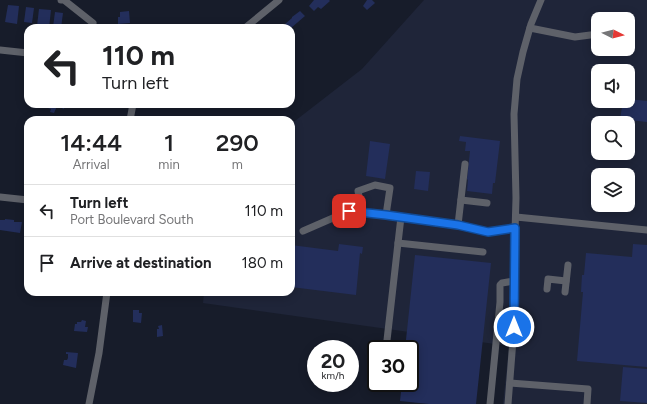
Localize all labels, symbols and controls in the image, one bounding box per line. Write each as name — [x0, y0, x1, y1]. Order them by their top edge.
north arrow — [591, 12, 635, 56]
map controls — [591, 12, 635, 212]
text: 110 m — [102, 38, 175, 72]
icon: left — [36, 40, 88, 92]
button: sound — [591, 64, 635, 108]
text: Turn left — [102, 72, 169, 94]
button: search — [591, 116, 635, 160]
text: 14:44 — [60, 128, 122, 157]
text: 1 — [164, 128, 174, 157]
text: 290 — [216, 128, 259, 157]
text: Arrival — [73, 157, 110, 172]
text: min — [158, 157, 180, 172]
text: m — [232, 157, 243, 172]
button: layers — [591, 168, 635, 212]
text: Turn left — [70, 194, 128, 212]
pin — [332, 194, 366, 228]
icon: left — [36, 200, 58, 222]
icon: arrive — [338, 200, 360, 222]
text: 110 m — [245, 202, 283, 220]
text: Port Boulevard South — [70, 212, 193, 227]
icon: arrive — [36, 252, 58, 274]
text: Arrive at destination — [70, 254, 211, 272]
text: 180 m — [242, 254, 283, 272]
position arrow — [493, 306, 535, 348]
speed limit sign: 30 — [367, 340, 419, 392]
text: 20 — [321, 349, 345, 373]
text: km/h — [322, 369, 344, 382]

